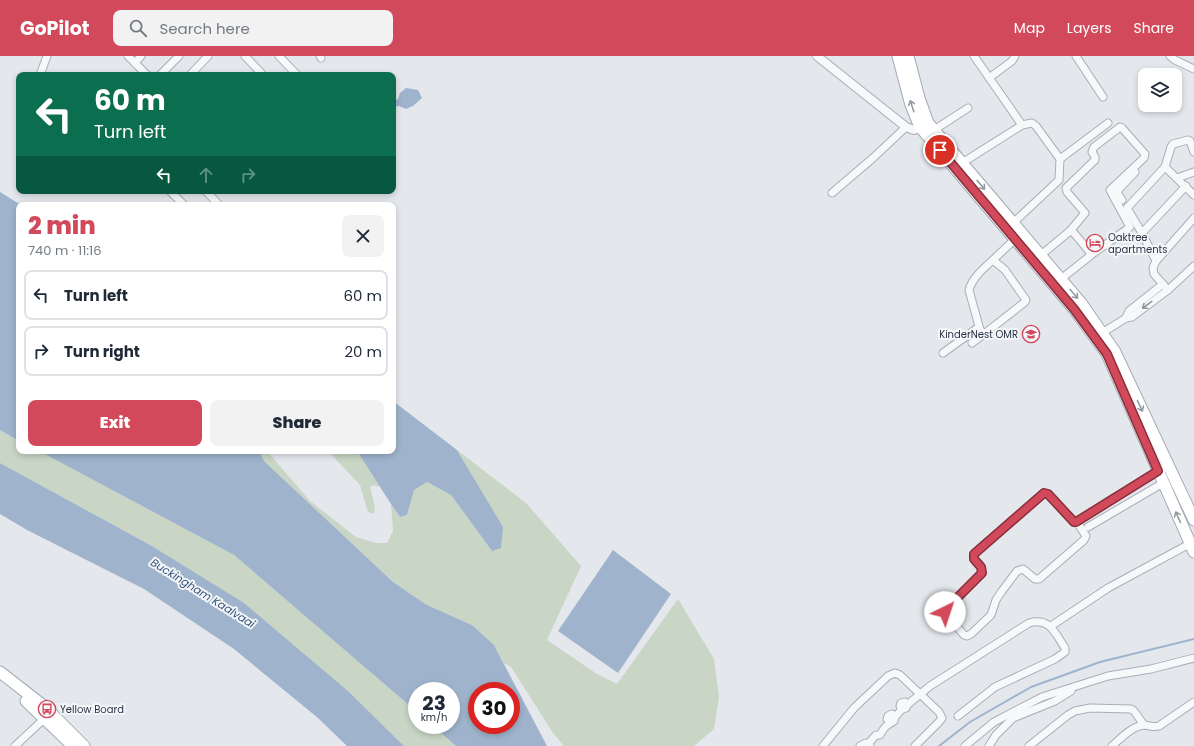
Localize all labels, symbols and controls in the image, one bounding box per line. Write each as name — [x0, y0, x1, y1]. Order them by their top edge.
search box — [113, 10, 393, 46]
text: GoPilot — [20, 15, 89, 42]
icon: search — [127, 17, 149, 39]
text: Search here — [159, 18, 250, 39]
text: Map — [1014, 18, 1045, 38]
text: Layers — [1067, 18, 1111, 38]
text: Share — [1133, 18, 1174, 38]
map controls — [1138, 68, 1182, 112]
button: layers — [1138, 68, 1182, 112]
text: 60 m — [94, 81, 166, 120]
icon: left — [28, 88, 80, 140]
one-way arrow — [908, 100, 915, 113]
text: Turn left — [94, 119, 166, 144]
pin — [923, 133, 957, 167]
icon: arrive — [929, 139, 951, 161]
icon: left — [153, 164, 175, 186]
icon: ahead — [195, 164, 217, 186]
icon: right — [237, 164, 259, 186]
one-way arrow — [976, 179, 985, 190]
text: 2 min — [28, 209, 96, 242]
button: close — [342, 215, 384, 257]
place label: Oaktree apartments — [1108, 230, 1167, 257]
hotel icon: Oaktree apartments — [1085, 233, 1105, 253]
text: 740 m · 11:16 — [28, 241, 102, 260]
icon: left — [30, 284, 52, 306]
text: Turn left — [64, 285, 128, 306]
text: 60 m — [344, 285, 382, 306]
one-way arrow — [1069, 289, 1078, 300]
one-way arrow — [1142, 301, 1153, 309]
school or university icon: KinderNest OMR — [1021, 324, 1041, 344]
place label: KinderNest OMR — [939, 327, 1018, 342]
icon: right — [30, 340, 52, 362]
text: Turn right — [64, 341, 140, 362]
text: 20 m — [344, 341, 382, 362]
one-way arrow — [1137, 399, 1144, 411]
button: Exit — [28, 400, 202, 446]
button: Share — [210, 400, 384, 446]
one-way arrow — [1174, 511, 1181, 523]
water label: Buckingham Kaalvaai — [148, 554, 258, 632]
position arrow — [924, 591, 966, 633]
speed limit sign: 30 — [468, 682, 520, 734]
text: 23 — [422, 689, 446, 717]
bus stop icon: Yellow Board — [37, 699, 57, 719]
place label: Yellow Board — [60, 702, 124, 717]
text: km/h — [421, 710, 447, 725]

